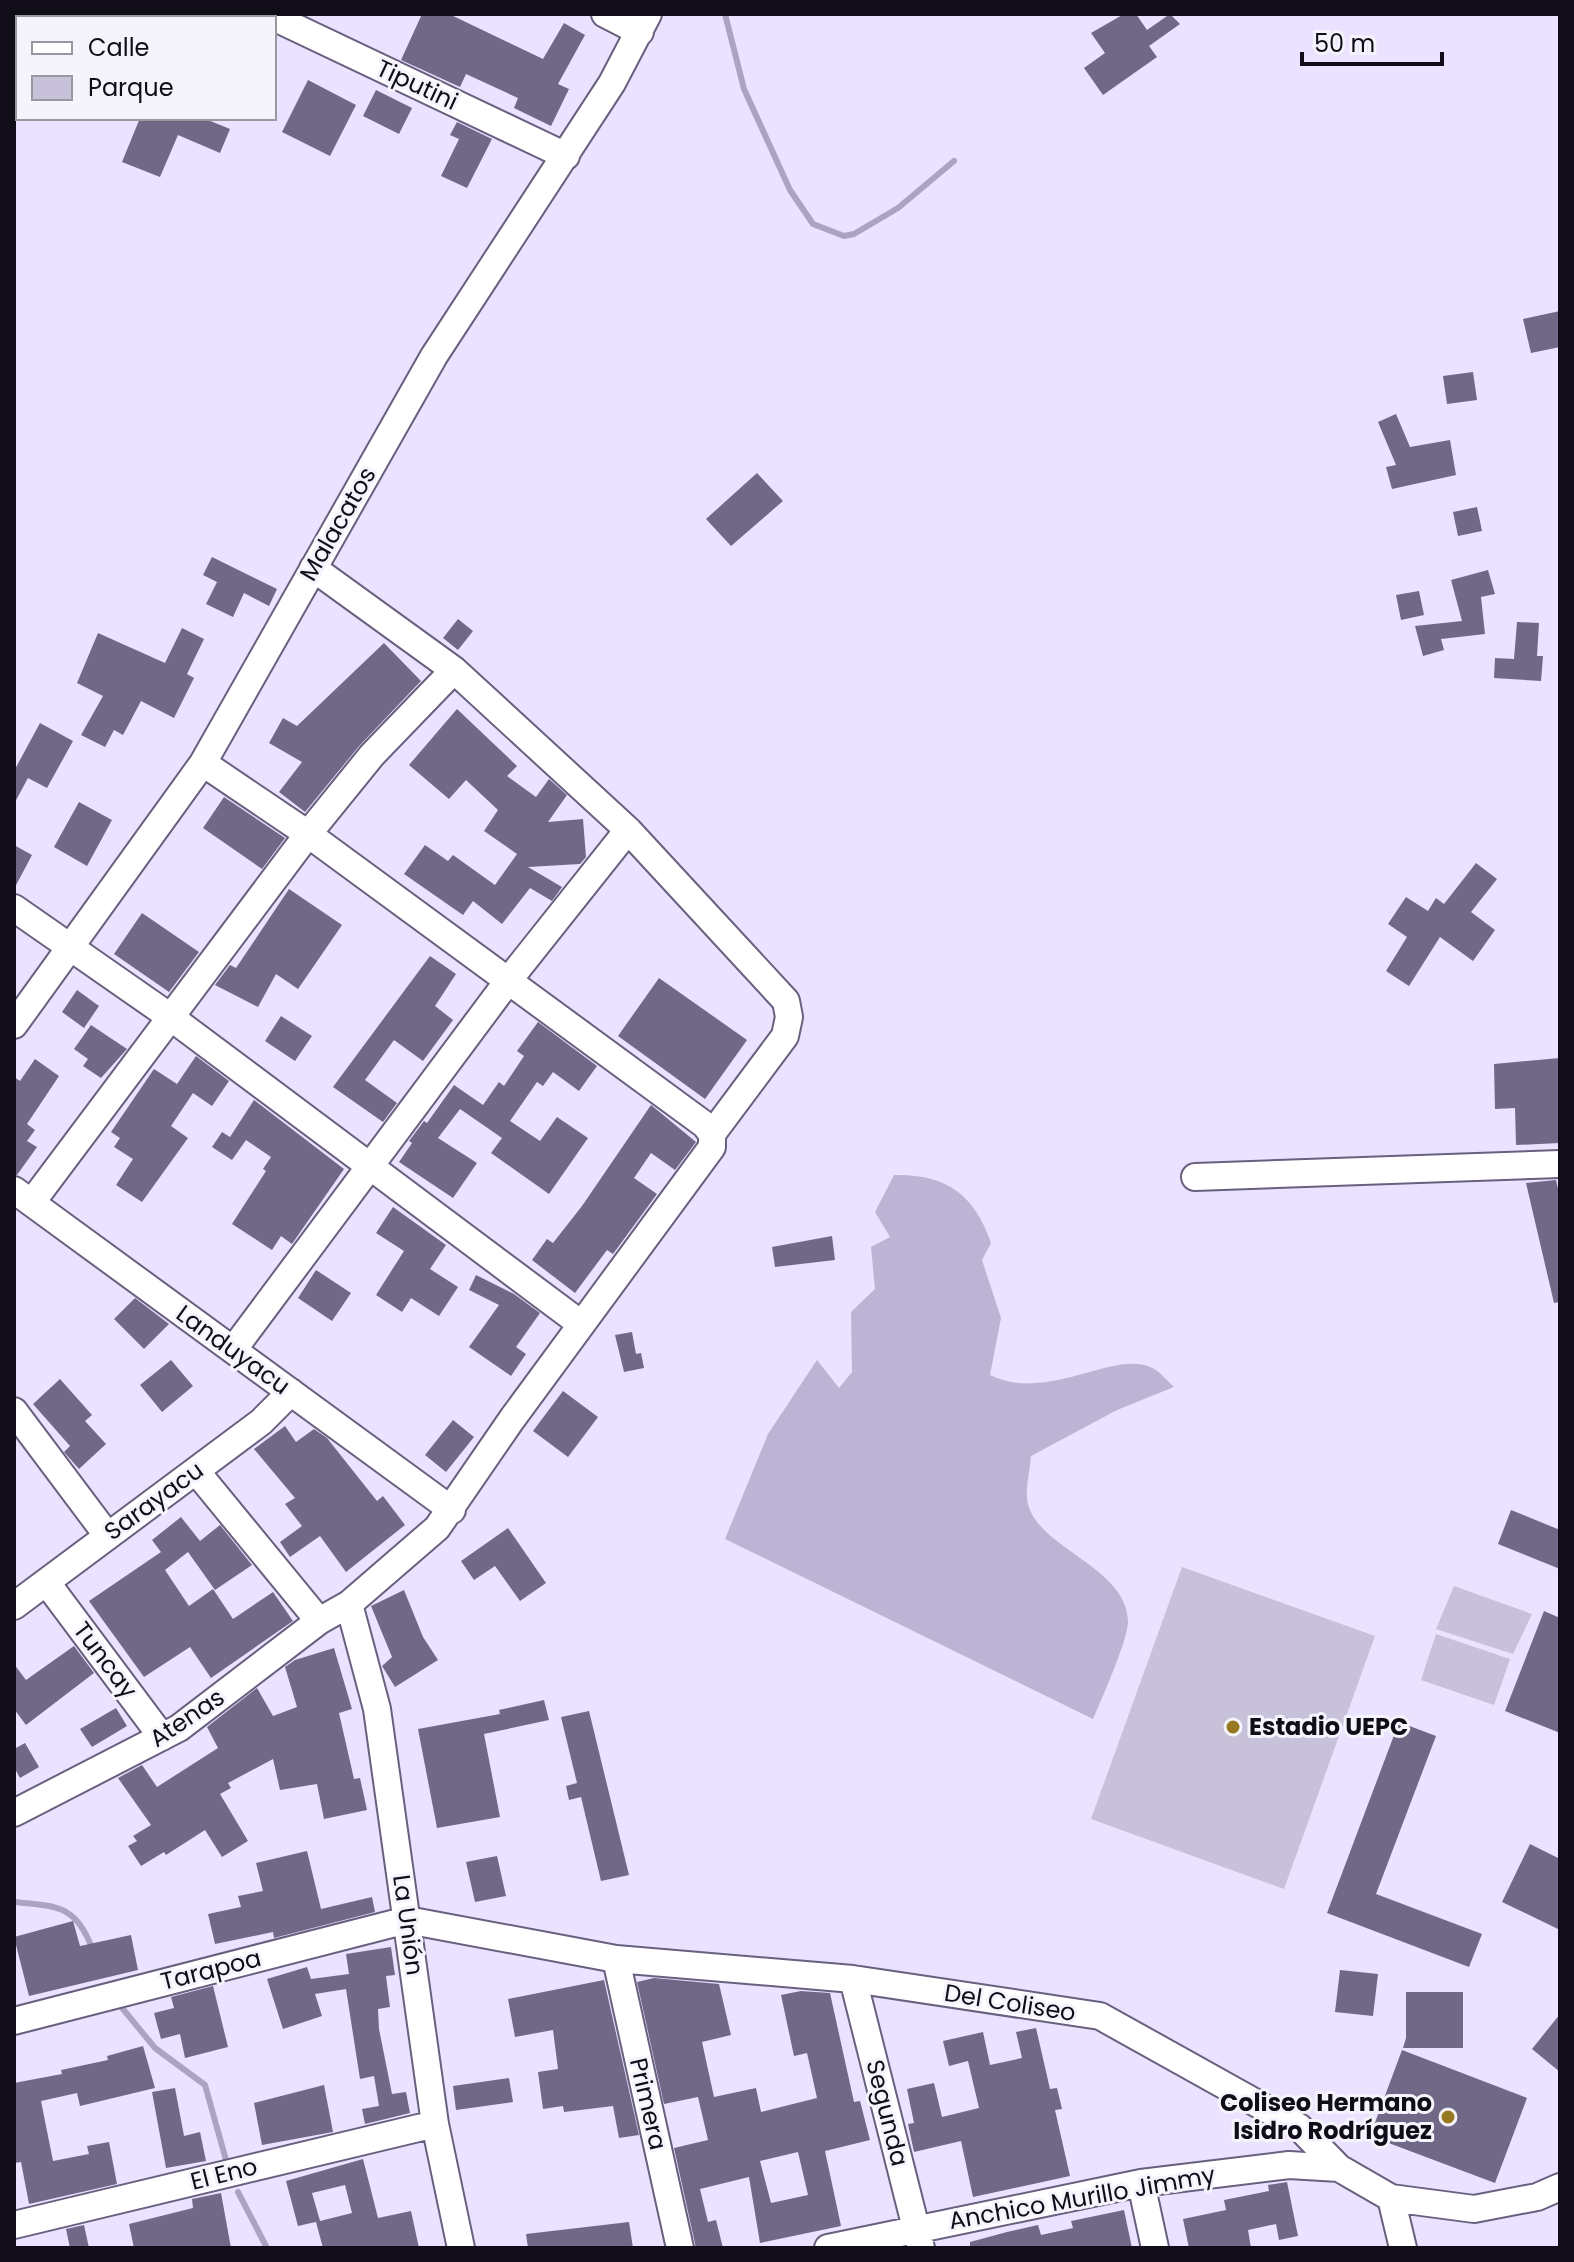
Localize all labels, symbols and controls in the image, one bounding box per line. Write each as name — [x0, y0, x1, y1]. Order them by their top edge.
legend — [16, 16, 276, 120]
scale bar — [1302, 16, 1442, 66]
text: 50 m — [1314, 27, 1375, 60]
text: Calle — [88, 31, 149, 64]
street label: Tiputini — [371, 51, 463, 118]
text: Parque — [88, 71, 174, 104]
street label: Malacatos — [292, 461, 383, 587]
street label: Landuyacu — [170, 1297, 297, 1402]
street label: Sarayacu — [97, 1453, 210, 1548]
street label: Tuncay — [66, 1615, 145, 1705]
street label: Atenas — [143, 1680, 231, 1755]
place label: Estadio UEPC — [1249, 1710, 1408, 1743]
marker: Estadio UEPC — [1224, 1718, 1242, 1736]
street label: La Unión — [385, 1873, 432, 1977]
street label: Tarapoa — [157, 1941, 264, 1998]
street label: Del Coliseo — [942, 1976, 1078, 2029]
street label: Primera — [622, 2055, 675, 2153]
street label: Segunda — [858, 2056, 917, 2169]
place label: Coliseo Hermano Isidro Rodríguez — [1220, 2086, 1432, 2147]
marker: Coliseo Hermano Isidro Rodríguez — [1439, 2108, 1457, 2126]
street label: El Eno — [187, 2149, 261, 2198]
street label: Anchico Murillo Jimmy — [946, 2158, 1218, 2237]

